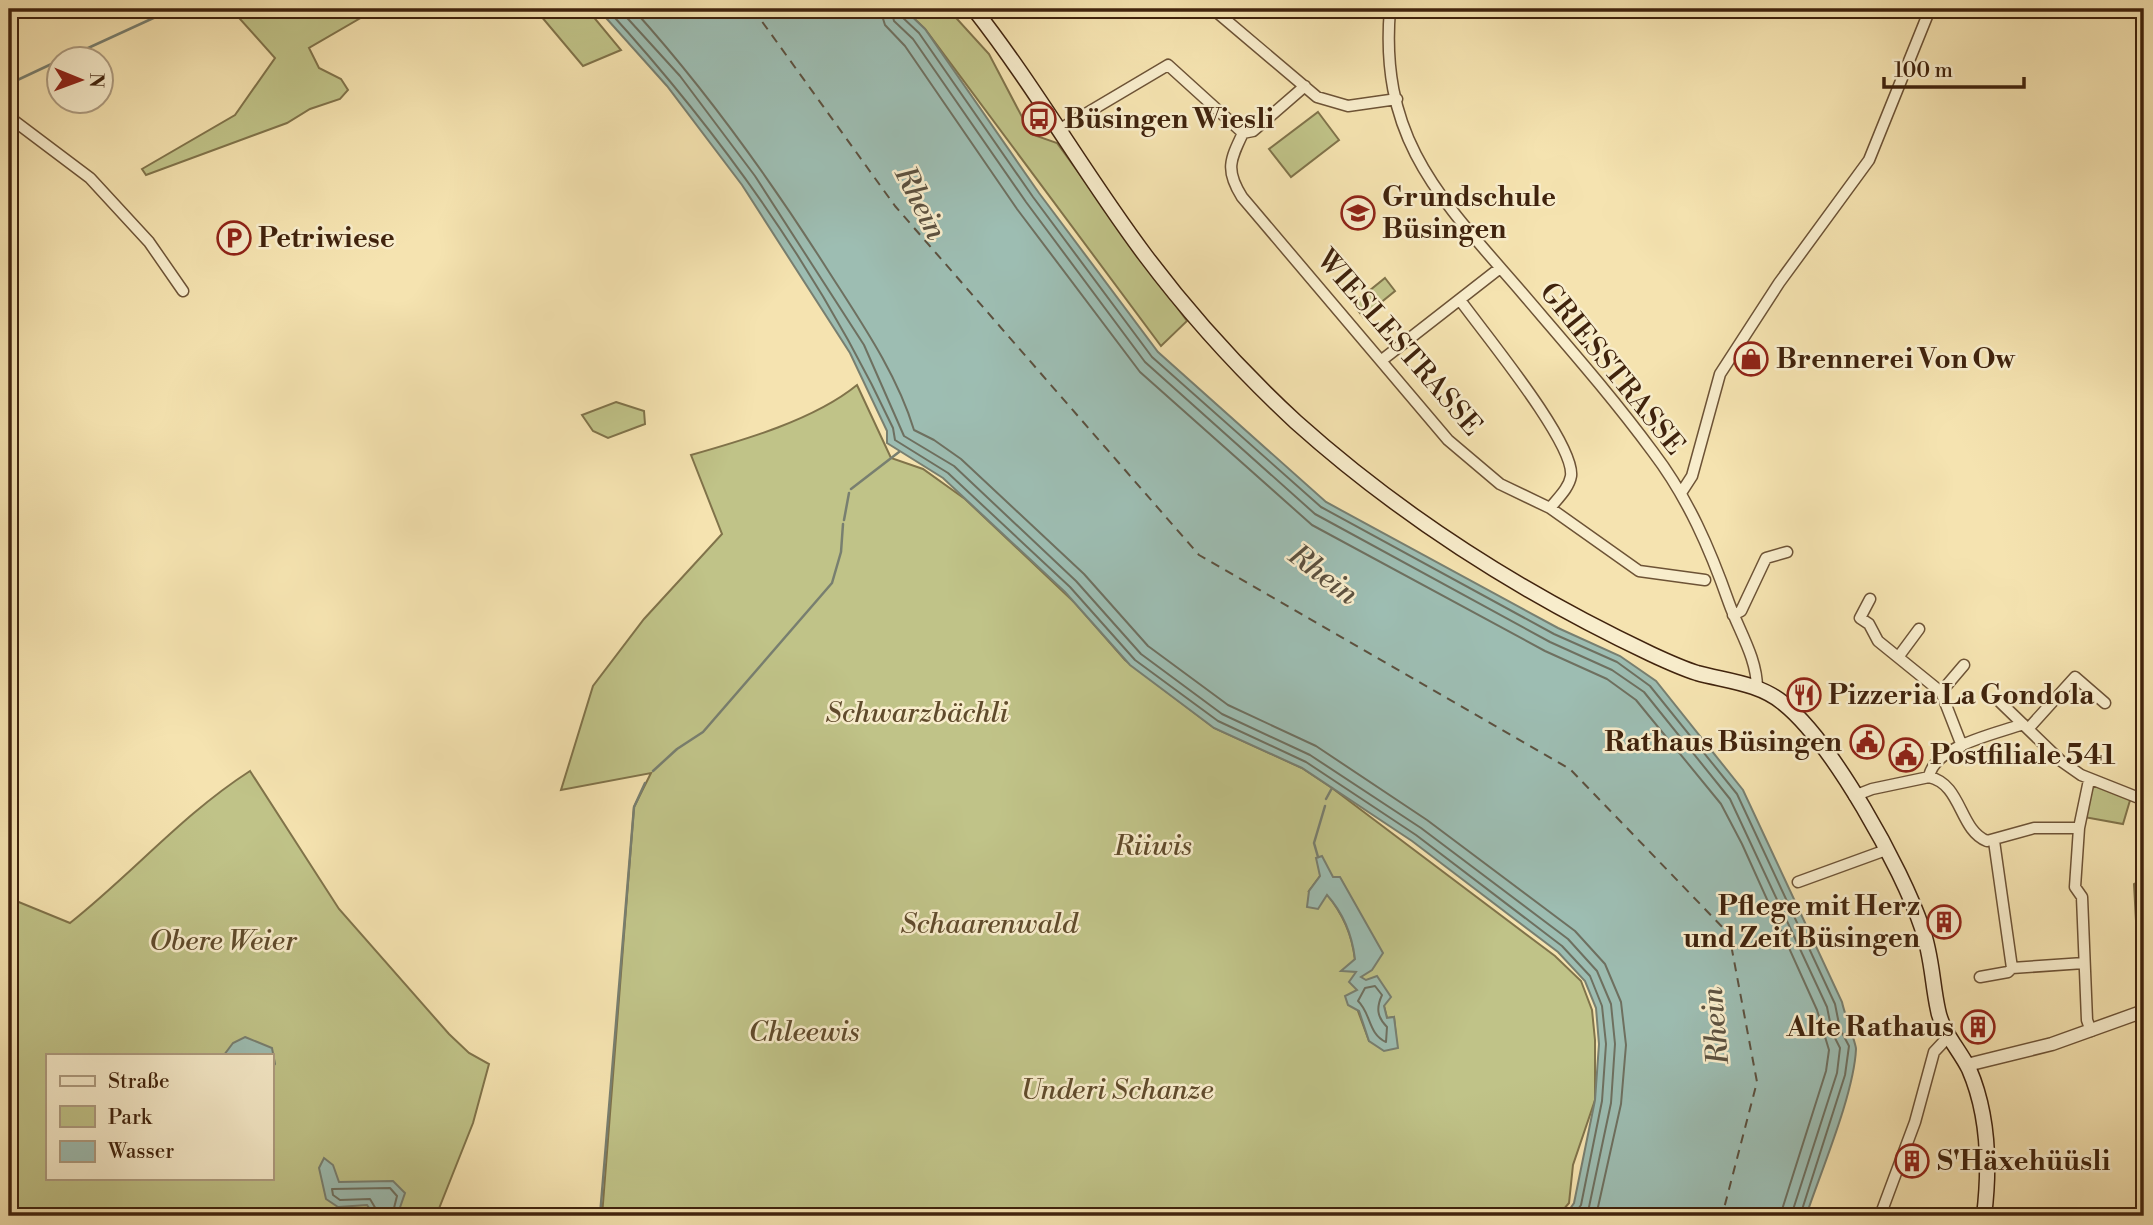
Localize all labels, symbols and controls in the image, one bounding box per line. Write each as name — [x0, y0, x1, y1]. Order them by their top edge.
north arrow — [46, 46, 116, 116]
scale bar — [1884, 46, 2024, 90]
text: 100 m — [1894, 58, 1953, 84]
text: N — [84, 73, 108, 88]
bus stop icon: Büsingen Wiesli — [1020, 100, 1058, 138]
place label: Büsingen Wiesli — [1064, 102, 1274, 137]
water label: Rhein — [885, 159, 955, 246]
place label: Grundschule Büsingen — [1382, 180, 1556, 247]
school or university icon: Grundschule Büsingen — [1339, 194, 1377, 232]
parking icon: Petriwiese — [215, 219, 253, 257]
place label: Petriwiese — [258, 221, 395, 256]
street label: WIESLESTRASSE — [1308, 242, 1489, 443]
street label: GRIESSTRASSE — [1532, 276, 1692, 462]
shop icon: Brennerei Von Ow — [1732, 340, 1770, 378]
place label: Brennerei Von Ow — [1776, 342, 2016, 377]
water label: Rhein — [1280, 536, 1366, 614]
restaurant icon: Pizzeria La Gondola — [1785, 676, 1823, 714]
place label: Pizzeria La Gondola — [1828, 678, 2095, 713]
park label: Schwarzbächli — [826, 696, 1009, 731]
public building icon: Rathaus Büsingen — [1848, 723, 1886, 761]
place label: Rathaus Büsingen — [1604, 725, 1842, 760]
public building icon: Postfiliale 541 — [1887, 736, 1925, 774]
place label: Postfiliale 541 — [1930, 738, 2116, 773]
park label: Riiwis — [1113, 829, 1192, 864]
place label: Pflege mit Herz und Zeit Büsingen — [1683, 889, 1920, 956]
building icon: Pflege mit Herz und Zeit Büsingen — [1925, 903, 1963, 941]
park label: Schaarenwald — [900, 907, 1079, 942]
park label: Obere Weier — [149, 924, 298, 959]
water label: Rhein — [1694, 985, 1738, 1067]
building icon: Alte Rathaus — [1959, 1008, 1997, 1046]
place label: Alte Rathaus — [1786, 1010, 1954, 1045]
park label: Chleewis — [748, 1015, 860, 1050]
legend — [46, 1054, 273, 1180]
text: Straße — [108, 1069, 170, 1095]
park label: Underi Schanze — [1020, 1073, 1214, 1108]
text: Park — [108, 1105, 153, 1131]
text: Wasser — [107, 1139, 174, 1165]
building icon: S'Häxehüüsli — [1893, 1142, 1931, 1180]
place label: S'Häxehüüsli — [1937, 1144, 2110, 1179]

